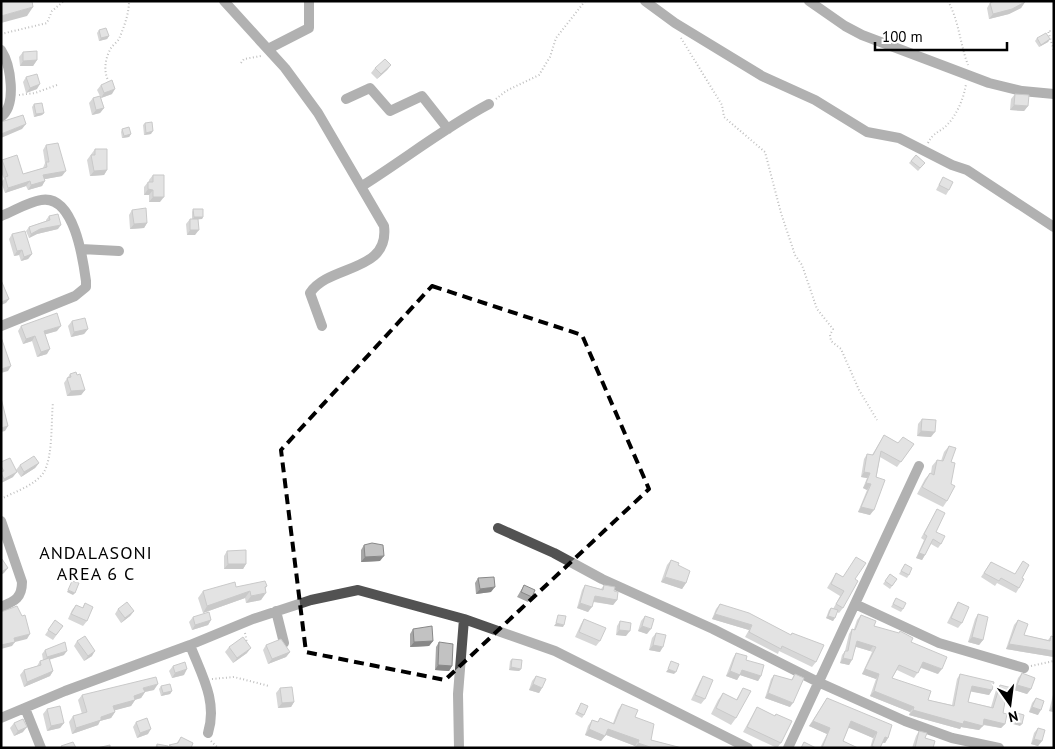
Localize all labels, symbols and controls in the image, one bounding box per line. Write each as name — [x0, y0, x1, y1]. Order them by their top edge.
scale bar — [875, 20, 1008, 52]
text: 100 m — [882, 27, 923, 46]
district label: ANDALASONI AREA 6 C — [39, 541, 153, 585]
north arrow — [985, 679, 1035, 729]
text: N — [1007, 707, 1020, 726]

